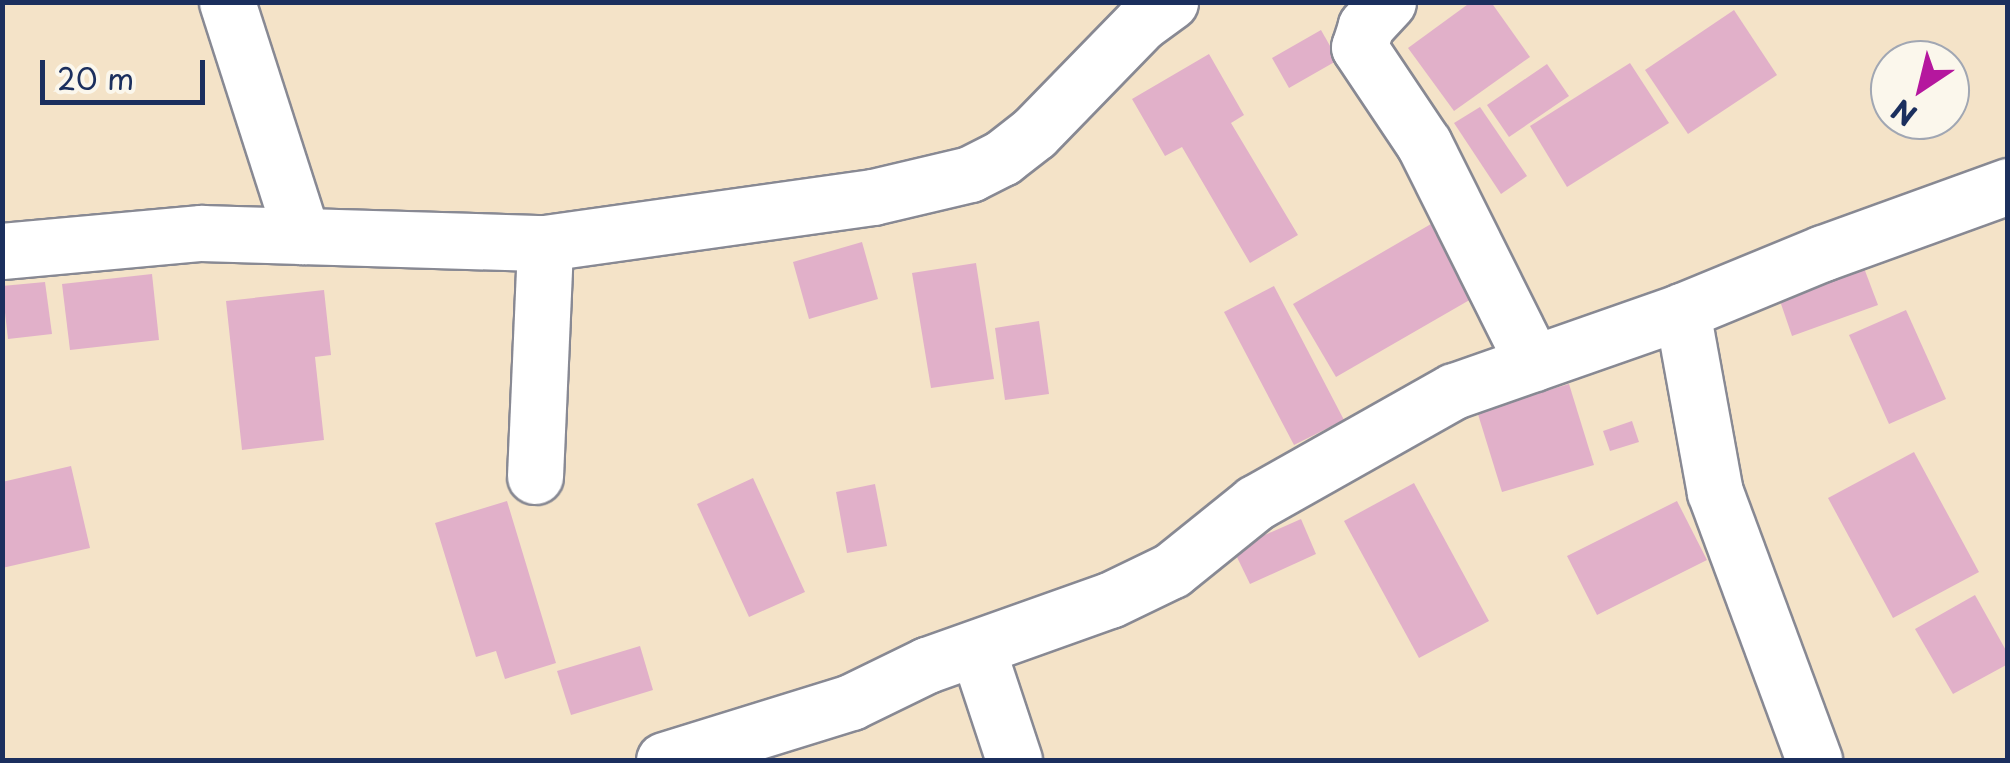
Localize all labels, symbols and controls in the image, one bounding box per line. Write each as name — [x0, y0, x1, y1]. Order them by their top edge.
scale bar — [45, 40, 210, 102]
north arrow — [1870, 40, 1970, 140]
text: 20 m — [57, 55, 134, 100]
text: N — [1882, 89, 1925, 137]

